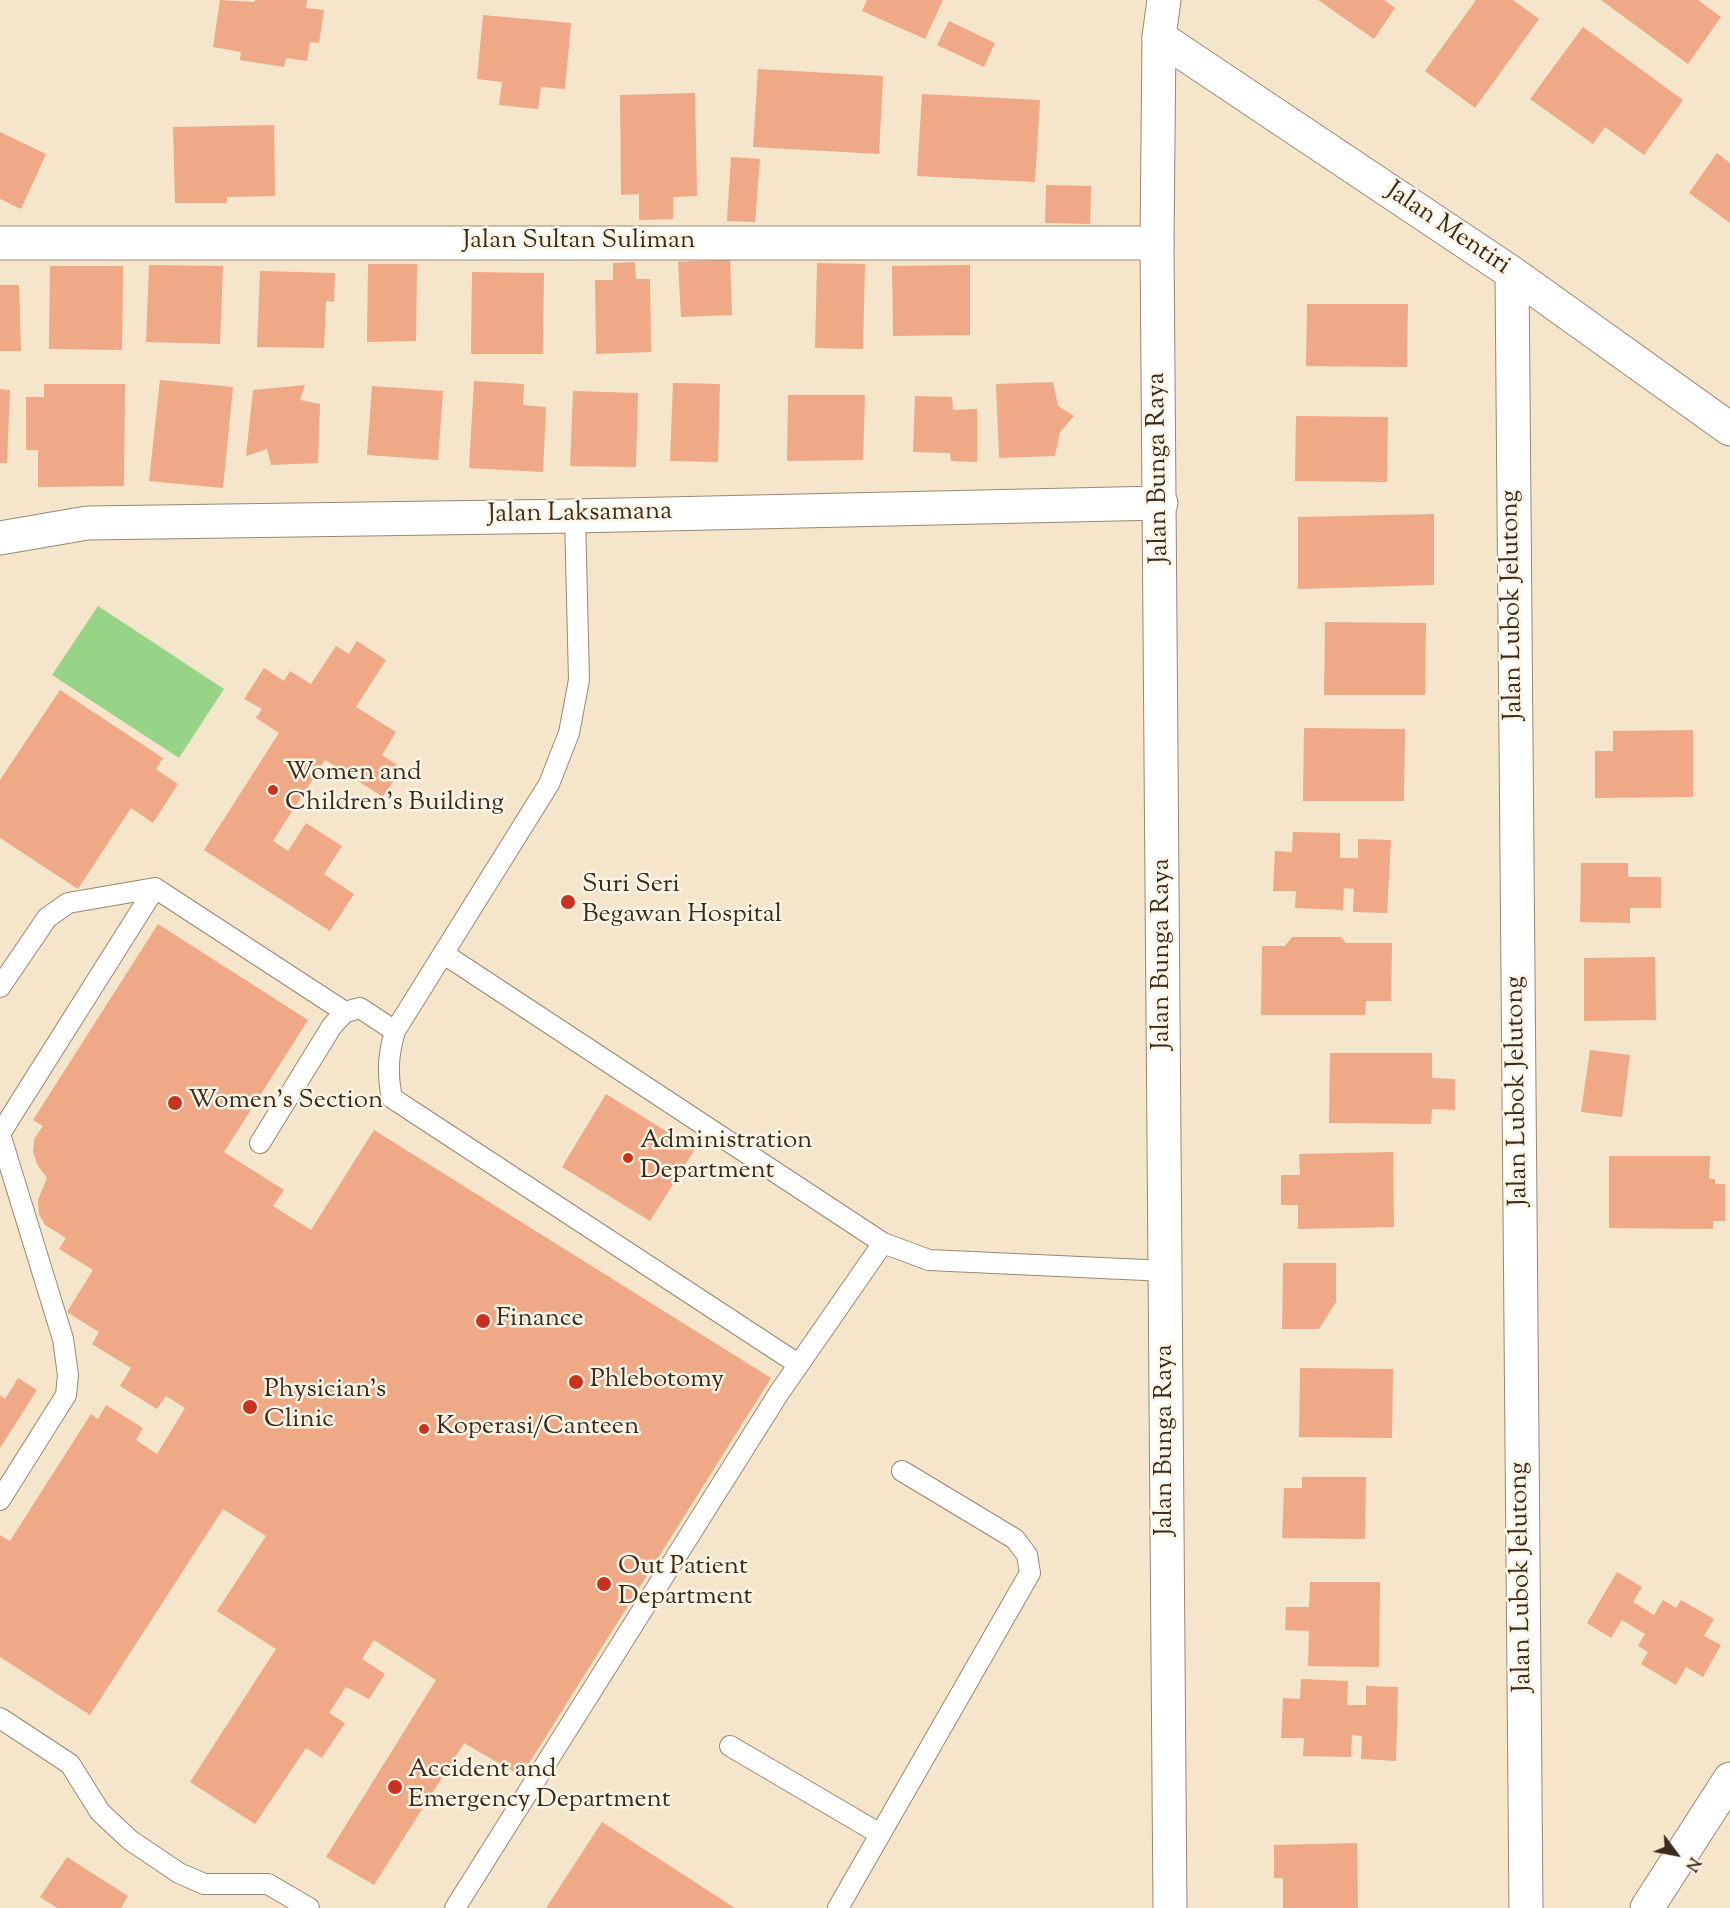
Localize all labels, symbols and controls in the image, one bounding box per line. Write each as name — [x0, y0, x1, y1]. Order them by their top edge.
street label: Jalan Mentiri — [1379, 177, 1515, 283]
street label: Jalan Sultan Suliman — [463, 227, 695, 259]
street label: Jalan Bunga Raya — [1143, 372, 1177, 564]
street label: Jalan Lubok Jelutong — [1496, 490, 1532, 720]
street label: Jalan Laksamana — [487, 498, 673, 532]
place label: Women and Children's Building — [285, 759, 504, 820]
marker: Women and Children's Building — [266, 783, 280, 797]
street label: Jalan Bunga Raya — [1148, 858, 1180, 1050]
place label: Suri Seri Begawan Hospital — [582, 871, 782, 933]
marker: Suri Seri Begawan Hospital — [559, 893, 577, 911]
street label: Jalan Lubok Jelutong — [1501, 976, 1537, 1206]
place label: Women's Section — [188, 1087, 383, 1119]
marker: Women's Section — [166, 1094, 184, 1112]
place label: Administration Department — [640, 1127, 812, 1188]
marker: Administration Department — [621, 1151, 635, 1165]
place label: Finance — [496, 1305, 584, 1337]
marker: Finance — [474, 1312, 492, 1330]
street label: Jalan Bunga Raya — [1151, 1344, 1183, 1536]
place label: Phlebotomy — [590, 1366, 724, 1398]
marker: Phlebotomy — [567, 1373, 585, 1391]
place label: Physician's Clinic — [264, 1376, 386, 1438]
marker: Physician's Clinic — [241, 1398, 259, 1416]
place label: Koperasi/Canteen — [436, 1413, 639, 1445]
marker: Koperasi/Canteen — [417, 1422, 431, 1436]
street label: Jalan Lubok Jelutong — [1505, 1462, 1541, 1692]
place label: Out Patient Department — [618, 1553, 752, 1614]
marker: Out Patient Department — [595, 1575, 613, 1593]
place label: Accident and Emergency Department — [408, 1756, 671, 1817]
marker: Accident and Emergency Department — [386, 1778, 404, 1796]
north arrow — [1646, 1824, 1706, 1884]
text: N — [1679, 1852, 1705, 1875]

